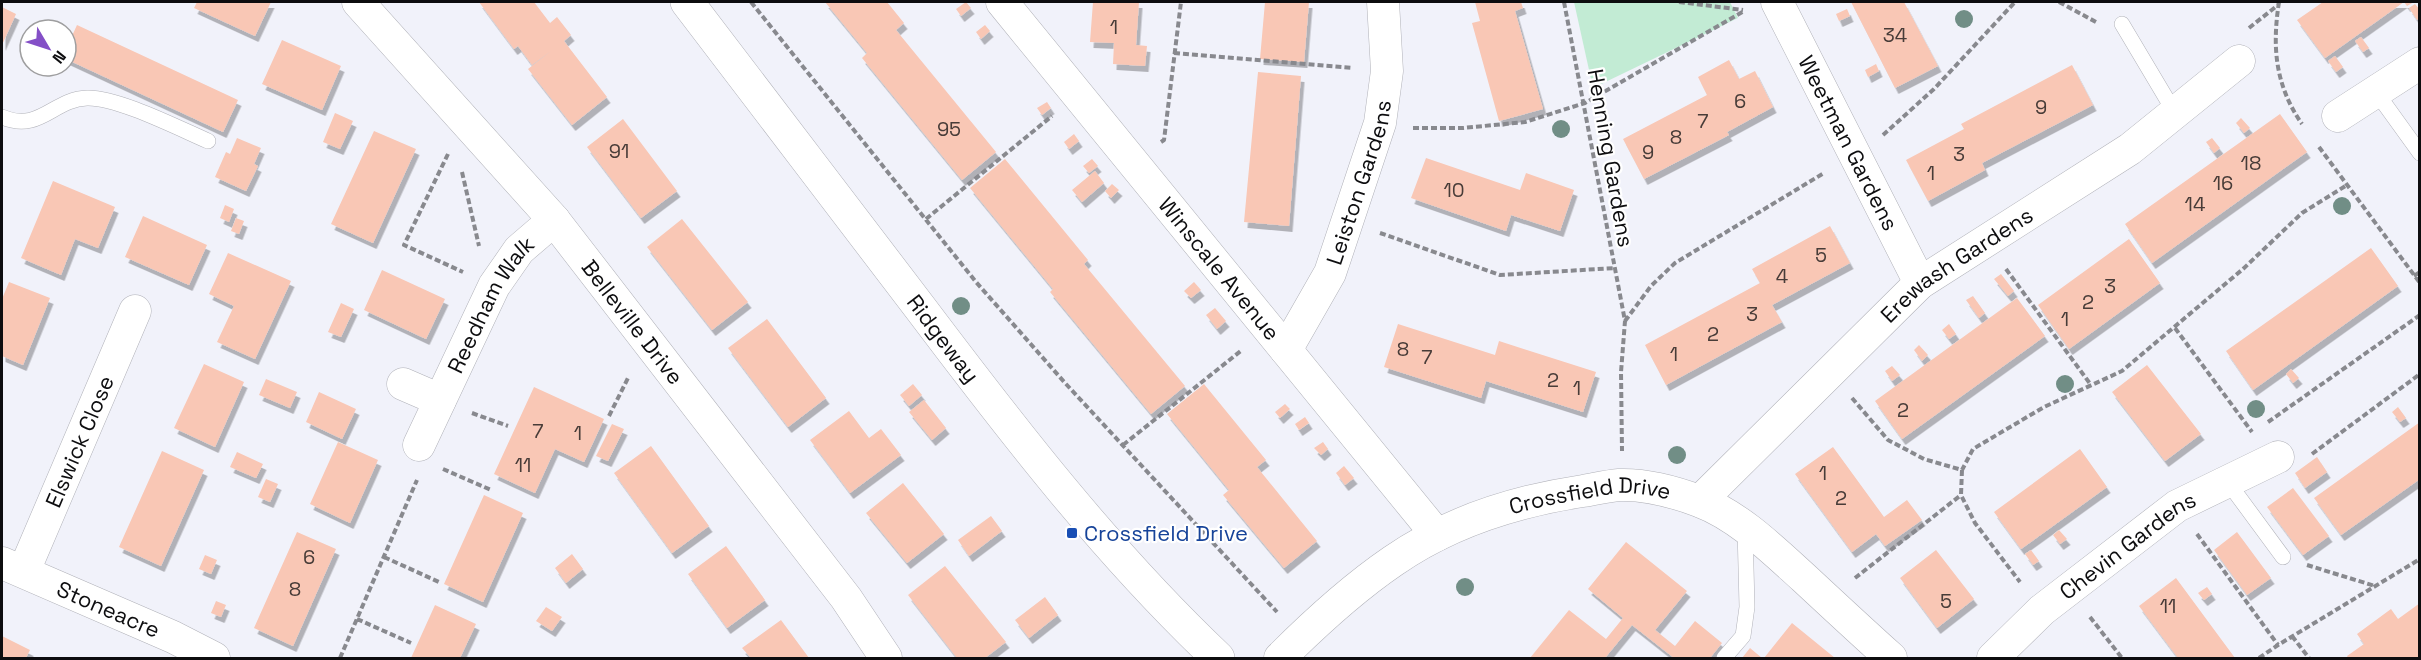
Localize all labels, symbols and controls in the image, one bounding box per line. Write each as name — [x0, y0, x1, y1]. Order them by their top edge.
house number: 1 — [1110, 14, 1118, 40]
north arrow — [18, 18, 78, 78]
house number: 34 — [1883, 22, 1907, 48]
text: N — [48, 46, 71, 68]
street label: Weetman Gardens — [1792, 51, 1905, 235]
street label: Henning Gardens — [1582, 67, 1640, 249]
house number: 6 — [1734, 88, 1746, 114]
house number: 9 — [2035, 94, 2047, 120]
street label: Leiston Gardens — [1320, 98, 1397, 268]
house number: 7 — [1697, 108, 1709, 134]
house number: 95 — [937, 116, 961, 142]
house number: 8 — [1670, 124, 1682, 150]
house number: 91 — [609, 138, 629, 164]
house number: 9 — [1642, 139, 1654, 165]
house number: 3 — [1953, 141, 1965, 167]
house number: 18 — [2241, 150, 2261, 176]
house number: 1 — [1927, 160, 1935, 186]
house number: 16 — [2213, 170, 2233, 196]
house number: 10 — [1443, 177, 1465, 203]
street label: Winscale Avenue — [1153, 191, 1286, 346]
house number: 14 — [2185, 191, 2205, 217]
street label: Erewash Gardens — [1874, 201, 2038, 328]
street label: Reedham Walk — [441, 229, 540, 378]
house number: 5 — [1815, 242, 1827, 268]
street label: Belleville Drive — [576, 254, 690, 390]
house number: 4 — [1776, 263, 1788, 289]
house number: 3 — [2104, 273, 2116, 299]
street label: Ridgeway — [901, 289, 986, 388]
house number: 2 — [2082, 289, 2094, 315]
house number: 3 — [1746, 301, 1758, 327]
house number: 1 — [2061, 306, 2069, 332]
house number: 2 — [1707, 321, 1719, 347]
house number: 8 — [1397, 336, 1409, 362]
house number: 1 — [1670, 341, 1678, 367]
house number: 7 — [1421, 344, 1433, 370]
house number: 2 — [1547, 367, 1559, 393]
street label: Elswick Close — [39, 371, 120, 511]
house number: 1 — [1573, 375, 1581, 401]
house number: 2 — [1897, 397, 1909, 423]
house number: 7 — [532, 418, 544, 444]
house number: 1 — [574, 420, 582, 446]
house number: 11 — [515, 452, 531, 478]
house number: 1 — [1819, 460, 1827, 486]
street label: Crossfield Drive — [1506, 471, 1674, 520]
house number: 2 — [1835, 485, 1847, 511]
street label: Chevin Gardens — [2054, 485, 2200, 606]
place label: Crossfield Drive — [1084, 519, 1248, 547]
marker: Crossfield Drive — [1065, 526, 1079, 540]
house number: 6 — [303, 544, 315, 570]
street label: Stoneacre — [53, 574, 164, 644]
house number: 8 — [289, 576, 301, 602]
house number: 5 — [1940, 588, 1952, 614]
house number: 11 — [2160, 593, 2176, 619]

